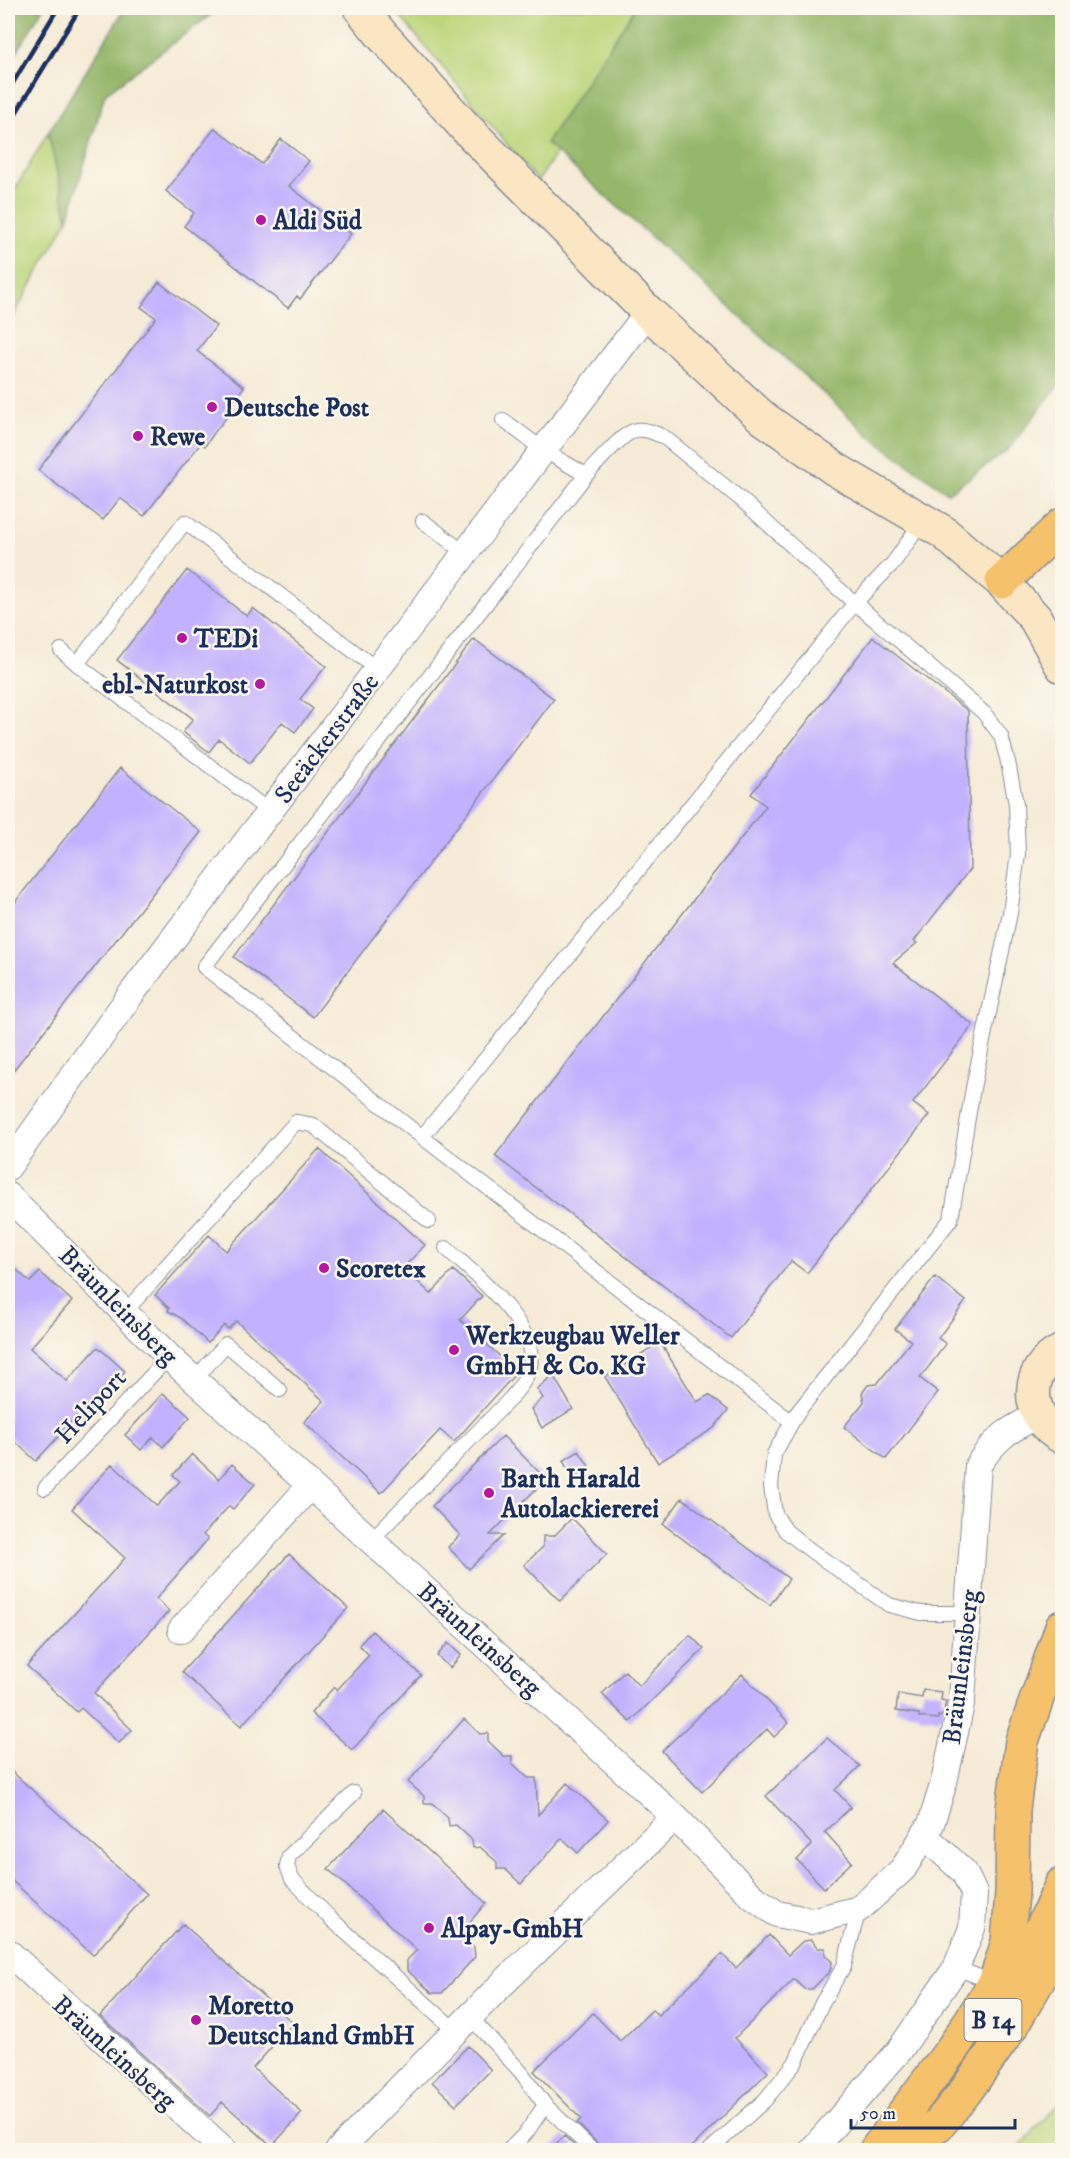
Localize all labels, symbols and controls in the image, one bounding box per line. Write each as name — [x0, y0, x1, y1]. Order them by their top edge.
place label: Aldi Süd — [272, 205, 363, 238]
marker: Aldi Süd — [254, 213, 268, 227]
place label: Deutsche Post — [224, 392, 370, 425]
marker: Deutsche Post — [205, 400, 219, 414]
place label: Rewe — [150, 421, 206, 454]
marker: Rewe — [131, 429, 145, 443]
place label: TEDi — [193, 623, 258, 656]
marker: TEDi — [175, 631, 189, 645]
street label: Seeäckerstraße — [267, 667, 387, 811]
place label: ebl-Naturkost — [102, 669, 249, 702]
marker: ebl-Naturkost — [253, 677, 267, 691]
street label: Bräunleinsberg — [51, 1239, 185, 1373]
place label: Scoretex — [336, 1253, 426, 1286]
marker: Scoretex — [317, 1261, 331, 1275]
place label: Werkzeugbau Weller GmbH & Co. KG — [465, 1320, 680, 1383]
marker: Werkzeugbau Weller GmbH & Co. KG — [447, 1343, 461, 1357]
street label: Heliport — [48, 1363, 134, 1451]
place label: Barth Harald Autolackiererei — [500, 1463, 659, 1526]
marker: Barth Harald Autolackiererei — [482, 1486, 496, 1500]
street label: Bräunleinsberg — [410, 1576, 548, 1705]
street label: Bräunleinsberg — [936, 1587, 987, 1747]
place label: Alpay-GmbH — [440, 1913, 584, 1946]
marker: Alpay-GmbH — [422, 1921, 436, 1935]
street label: Bräunleinsberg — [45, 1989, 183, 2118]
place label: Moretto Deutschland GmbH — [208, 1990, 415, 2053]
road number: B 14 — [964, 1999, 1022, 2041]
marker: Moretto Deutschland GmbH — [189, 2013, 203, 2027]
scale bar — [851, 2092, 1014, 2130]
text: 50 m — [860, 2103, 896, 2125]

